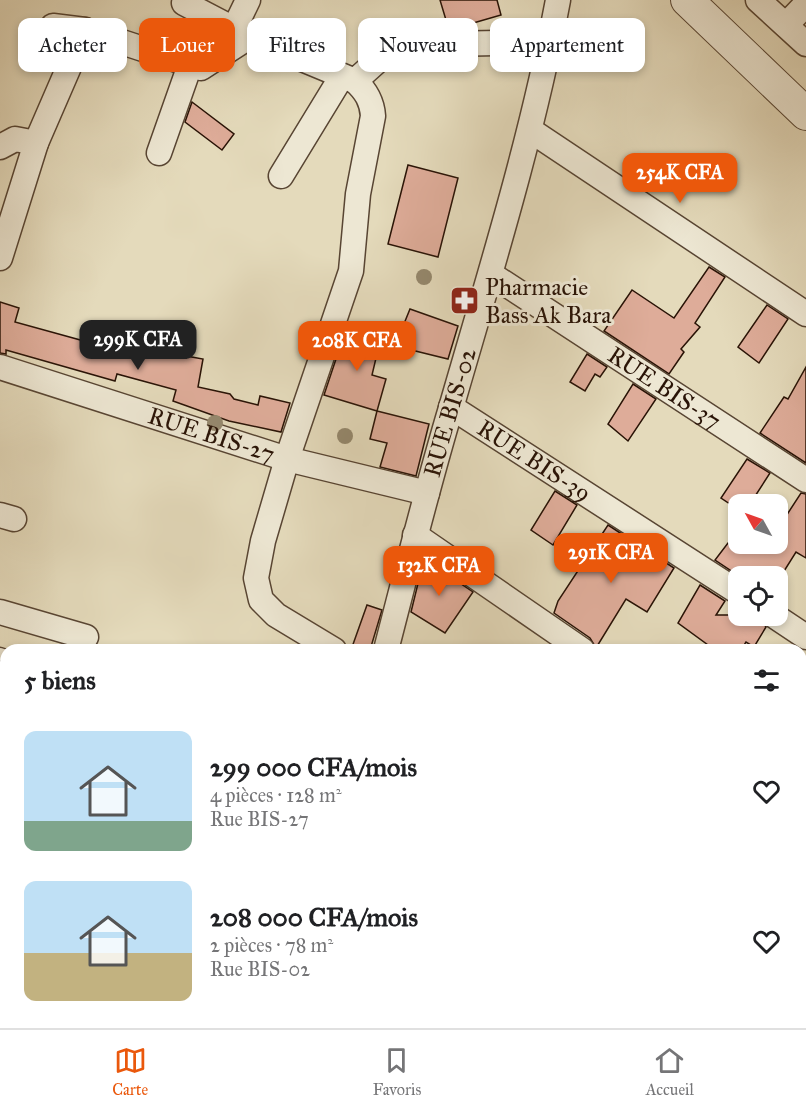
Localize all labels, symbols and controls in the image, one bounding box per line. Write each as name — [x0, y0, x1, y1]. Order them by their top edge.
chip: Acheter — [18, 18, 127, 72]
chip: Louer — [139, 18, 235, 72]
chip: Filtres — [247, 18, 346, 72]
chip: Nouveau — [358, 18, 478, 72]
chip: Appartement — [490, 18, 645, 72]
pin: 254K CFA — [618, 153, 742, 204]
text: 254K CFA — [636, 160, 724, 184]
place label: Pharmacie Bass Ak Bara — [485, 272, 612, 330]
pharmacy icon: Pharmacie Bass Ak Bara — [448, 285, 480, 317]
pin: 299K CFA — [76, 320, 200, 371]
pin: 208K CFA — [295, 321, 419, 372]
text: 299K CFA — [93, 327, 183, 351]
text: 208K CFA — [312, 328, 402, 352]
street label: RUE BIS-37 — [602, 340, 727, 436]
street label: RUE BIS-02 — [417, 344, 483, 480]
street label: RUE BIS-27 — [144, 400, 278, 469]
street label: RUE BIS-39 — [472, 413, 597, 508]
north arrow — [728, 494, 788, 554]
map controls — [728, 494, 788, 626]
pin: 291K CFA — [549, 533, 673, 584]
text: 291K CFA — [568, 540, 654, 564]
pin: 132K CFA — [377, 546, 501, 597]
text: 132K CFA — [397, 553, 481, 577]
button: locate — [728, 566, 788, 626]
text: 5 biens — [24, 664, 96, 696]
icon: filters — [750, 664, 783, 697]
text: 299 000 CFA/mois — [210, 751, 417, 783]
icon: home — [72, 755, 144, 827]
icon: heart — [750, 775, 783, 808]
text: 4 pièces · 128 m² — [210, 783, 342, 807]
text: Rue BIS-27 — [210, 807, 309, 831]
text: 208 000 CFA/mois — [210, 901, 418, 933]
icon: home — [72, 905, 144, 977]
icon: heart — [750, 925, 783, 958]
text: 2 pièces · 78 m² — [210, 933, 333, 957]
text: Rue BIS-02 — [210, 957, 310, 981]
tab: Carte — [112, 1044, 148, 1099]
tab: Favoris — [373, 1044, 421, 1099]
tab: Accueil — [646, 1044, 694, 1099]

